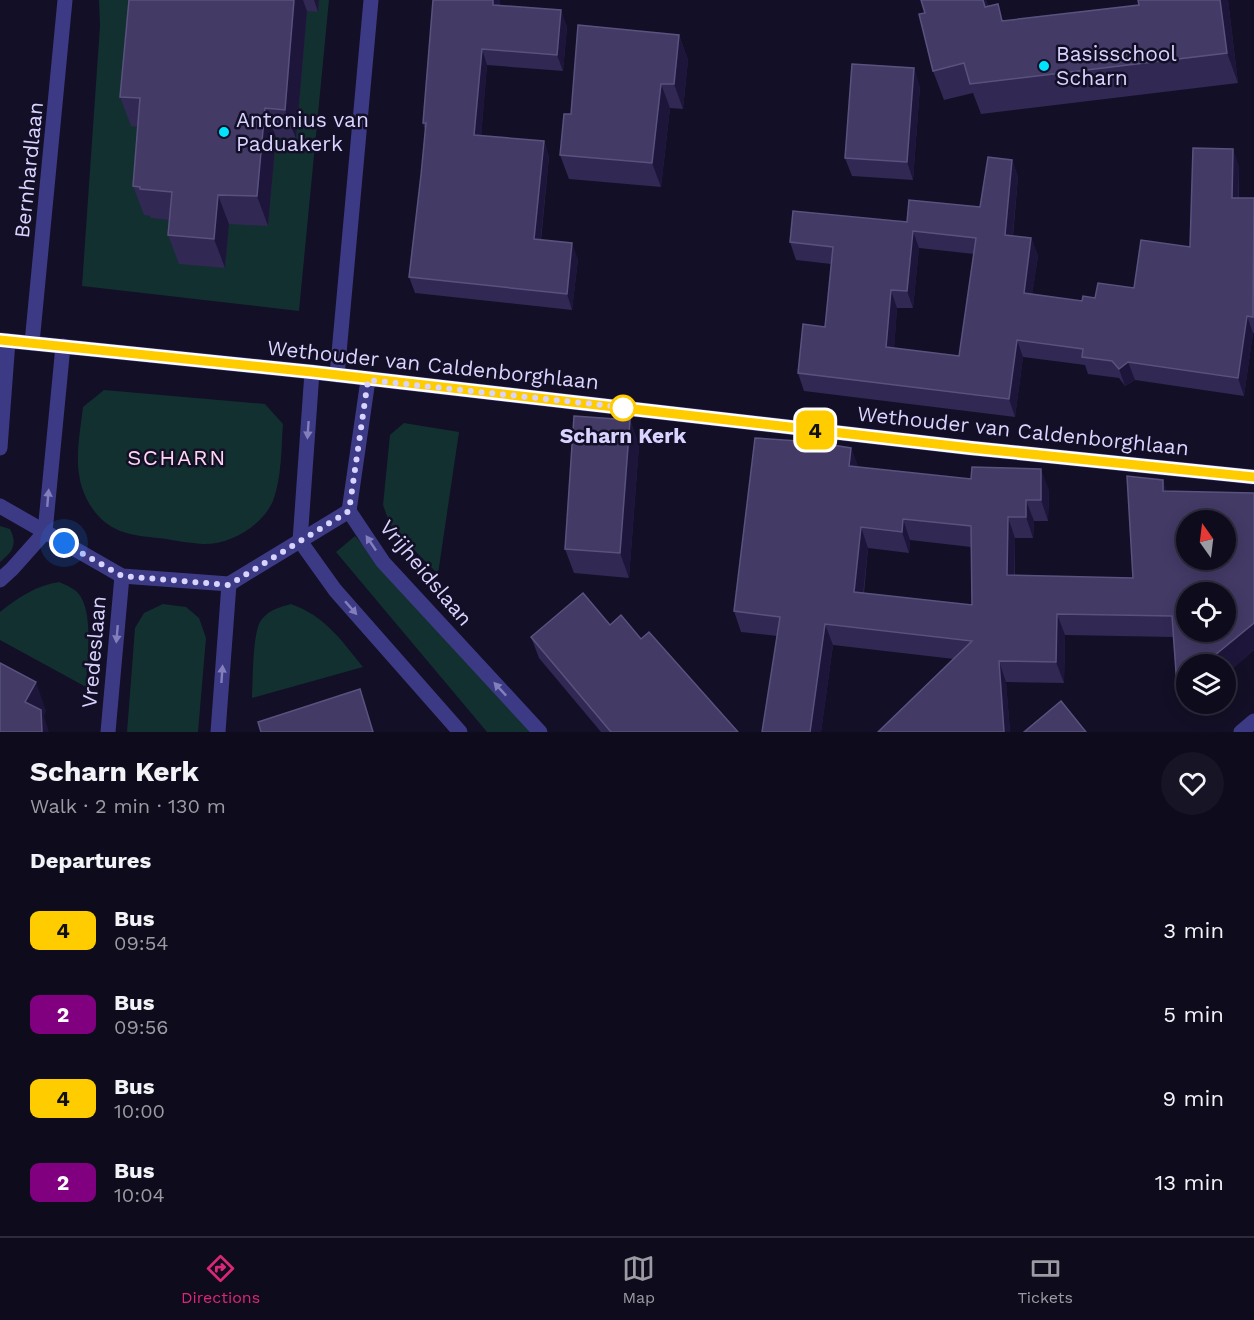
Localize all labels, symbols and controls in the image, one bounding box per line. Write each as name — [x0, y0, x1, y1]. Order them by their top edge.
place label: Basisschool Scharn — [1056, 41, 1177, 90]
marker: Basisschool Scharn — [1037, 59, 1051, 73]
street label: Bernhardlaan — [9, 101, 48, 239]
place label: Antonius van Paduakerk — [236, 107, 369, 156]
marker: Antonius van Paduakerk — [217, 125, 231, 139]
street label: Wethouder van Caldenborghlaan — [266, 335, 600, 394]
marker: Scharn Kerk — [610, 395, 636, 421]
street label: Wethouder van Caldenborghlaan — [856, 401, 1190, 460]
line badge: 4 — [796, 410, 834, 450]
text: 4 — [808, 418, 822, 443]
one-way arrow — [303, 421, 313, 440]
place label: Scharn Kerk — [560, 423, 687, 448]
district label: SCHARN — [127, 445, 227, 470]
one-way arrow — [44, 488, 53, 507]
north arrow — [1176, 510, 1236, 570]
map controls — [1176, 510, 1236, 714]
street label: Vrijheidslaan — [375, 515, 478, 631]
your location — [49, 528, 79, 558]
one-way arrow — [365, 535, 376, 552]
button: locate — [1176, 582, 1236, 642]
street label: Vredeslaan — [76, 595, 111, 709]
one-way arrow — [344, 600, 357, 615]
one-way arrow — [112, 625, 122, 644]
button: layers — [1176, 654, 1236, 714]
one-way arrow — [217, 664, 227, 683]
one-way arrow — [494, 682, 507, 697]
button: heart — [1161, 752, 1224, 815]
text: Scharn Kerk — [30, 755, 199, 788]
text: Walk · 2 min · 130 m — [30, 794, 226, 818]
text: Departures — [30, 848, 151, 873]
text: Bus — [114, 906, 154, 931]
text: 4 — [56, 918, 70, 943]
text: 3 min — [1163, 918, 1224, 943]
text: 09:54 — [114, 931, 169, 955]
text: Bus — [114, 990, 154, 1015]
text: 2 — [57, 1002, 69, 1027]
text: 5 min — [1163, 1002, 1224, 1027]
text: 09:56 — [114, 1015, 169, 1039]
text: Bus — [114, 1074, 154, 1099]
text: 4 — [56, 1086, 70, 1111]
text: 9 min — [1162, 1086, 1224, 1111]
text: 10:00 — [114, 1099, 165, 1123]
text: Bus — [114, 1158, 154, 1183]
text: 2 — [57, 1170, 69, 1195]
text: 13 min — [1155, 1170, 1224, 1195]
text: 10:04 — [114, 1183, 165, 1207]
tab: Directions — [181, 1252, 260, 1307]
tab: Map — [622, 1252, 655, 1307]
tab: Tickets — [1017, 1252, 1073, 1307]

